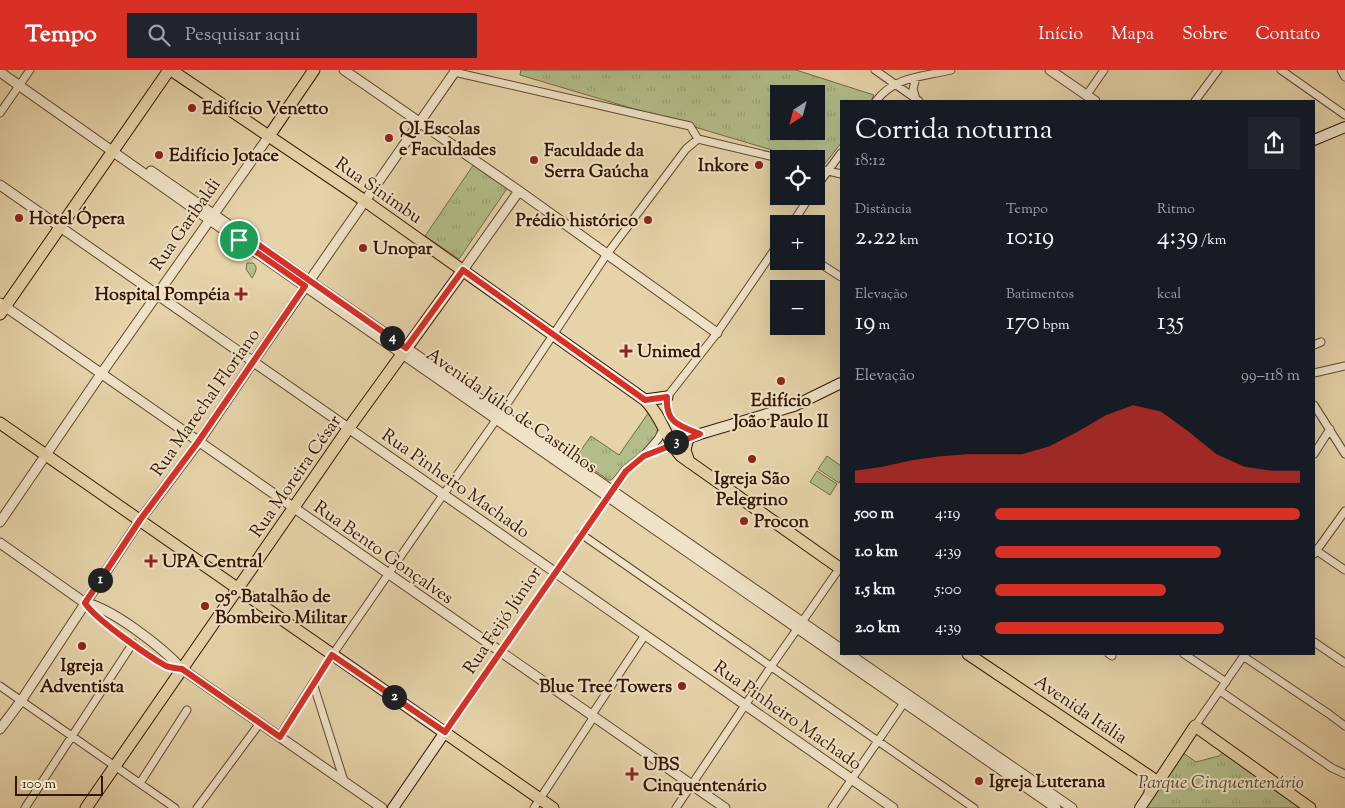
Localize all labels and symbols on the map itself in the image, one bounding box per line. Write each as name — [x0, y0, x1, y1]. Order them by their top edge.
north arrow — [770, 85, 825, 140]
place label: Edifício Venetto — [202, 97, 328, 123]
marker: Edifício Venetto — [186, 102, 198, 114]
place label: QI Escolas e Faculdades — [399, 117, 496, 164]
marker: QI Escolas e Faculdades — [383, 132, 395, 144]
place label: Faculdade da Serra Gaúcha — [544, 139, 649, 186]
place label: Edifício Jotace — [169, 144, 280, 170]
marker: Edifício Jotace — [153, 149, 165, 161]
street label: Rua Sinimbu — [329, 152, 427, 231]
marker: Faculdade da Serra Gaúcha — [528, 154, 540, 166]
place label: Inkore — [698, 154, 750, 180]
marker: Inkore — [753, 159, 765, 171]
street label: Rua Garibaldi — [145, 174, 228, 277]
place label: Hotel Ópera — [29, 206, 126, 233]
place label: Prédio histórico — [516, 209, 638, 235]
marker: Hotel Ópera — [13, 212, 25, 224]
marker: Prédio histórico — [642, 214, 654, 226]
pin — [218, 219, 260, 261]
place label: Unopar — [373, 237, 433, 263]
marker: Unopar — [357, 242, 369, 254]
place label: Hospital Pompéia — [95, 283, 231, 309]
marker: Hospital Pompéia — [234, 287, 248, 301]
street label: Rua Marechal Floriano — [146, 324, 268, 482]
pin: 4 — [380, 326, 404, 350]
place label: Unimed — [637, 340, 702, 366]
street label: Avenida Júlio de Castilhos — [420, 343, 602, 481]
marker: Unimed — [619, 344, 633, 358]
marker: Edifício João Paulo II — [775, 375, 787, 387]
place label: Edifício João Paulo II — [731, 389, 829, 436]
street label: Rua Moreira César — [245, 410, 349, 544]
street label: Rua Pinheiro Machado — [375, 424, 534, 546]
pin: 3 — [664, 430, 688, 454]
marker: Igreja São Pelegrino — [746, 453, 758, 465]
place label: Igreja São Pelegrino — [714, 467, 790, 514]
street label: Rua Bento Gonçalves — [308, 495, 458, 612]
place label: Procon — [754, 510, 809, 536]
marker: Procon — [738, 515, 750, 527]
place label: UPA Central — [162, 550, 264, 576]
marker: UPA Central — [144, 554, 158, 568]
street label: Rua Feijó Júnior — [458, 562, 549, 680]
pin: 1 — [88, 568, 112, 592]
place label: 05º Batalhão de Bombeiro Militar — [215, 585, 347, 632]
marker: 05º Batalhão de Bombeiro Militar — [199, 600, 211, 612]
marker: Igreja Adventista — [76, 640, 88, 652]
place label: Igreja Adventista — [40, 654, 125, 701]
street label: Rua Pinheiro Machado — [707, 656, 866, 778]
street label: Avenida Itália — [1028, 670, 1132, 752]
place label: Blue Tree Towers — [539, 675, 672, 701]
marker: Blue Tree Towers — [676, 680, 688, 692]
pin: 2 — [382, 684, 406, 710]
place label: UBS Cinquentenário — [643, 753, 767, 800]
marker: UBS Cinquentenário — [625, 767, 639, 781]
place label: Igreja Luterana — [989, 770, 1106, 796]
park label: Parque Cinquentenário — [1138, 771, 1304, 797]
scale bar — [15, 773, 102, 796]
marker: Igreja Luterana — [973, 775, 985, 787]

